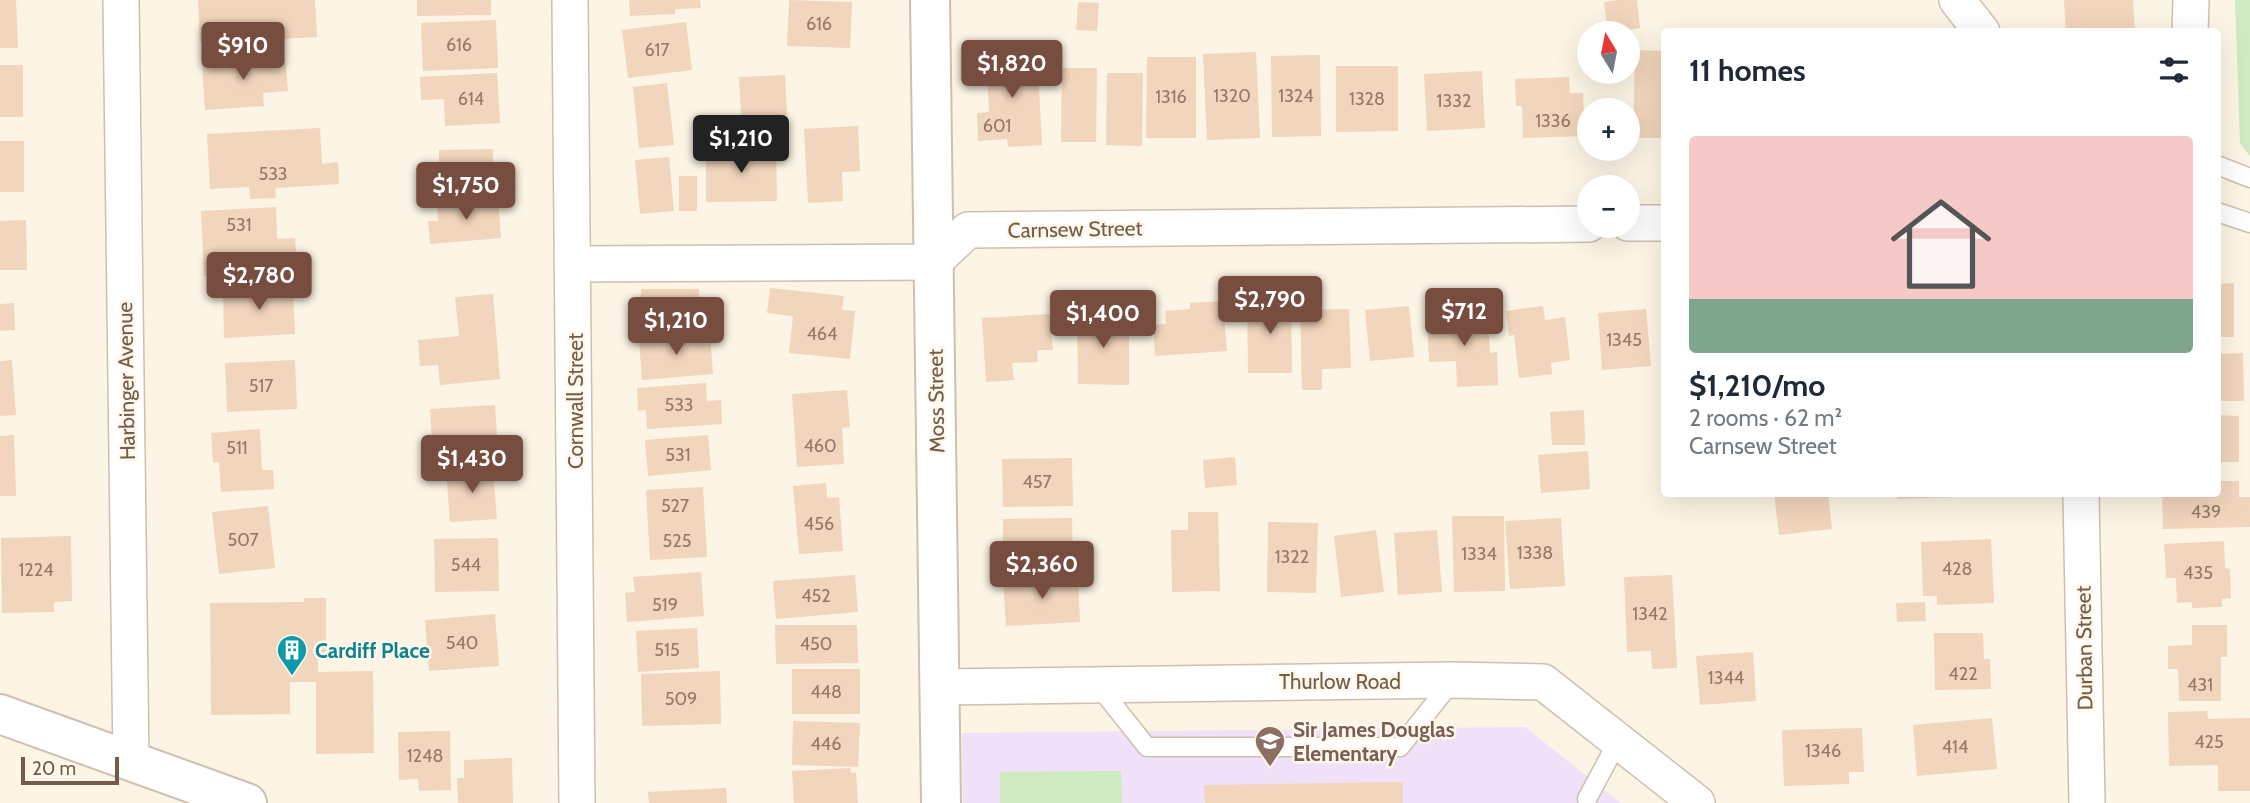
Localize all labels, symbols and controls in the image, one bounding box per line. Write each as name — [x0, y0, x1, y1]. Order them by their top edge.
house number: 616 — [806, 13, 832, 35]
north arrow — [1577, 21, 1640, 84]
map controls — [1577, 21, 1640, 238]
pin: $910 — [202, 22, 284, 82]
text: $910 — [218, 31, 269, 59]
house number: 616 — [446, 34, 472, 56]
house number: 617 — [644, 39, 670, 61]
pin: $1,820 — [955, 41, 1069, 100]
text: $1,820 — [977, 49, 1047, 77]
icon: filters — [2155, 51, 2193, 89]
text: 11 homes — [1689, 52, 1806, 89]
house number: 1320 — [1213, 85, 1251, 107]
house number: 1324 — [1278, 85, 1314, 107]
house number: 1316 — [1155, 86, 1187, 108]
house number: 614 — [458, 88, 484, 110]
house number: 1328 — [1349, 88, 1385, 110]
house number: 1332 — [1437, 90, 1471, 112]
button: + — [1577, 98, 1640, 161]
house number: 1336 — [1535, 110, 1571, 132]
house number: 601 — [983, 115, 1011, 137]
pin: $1,210 — [684, 116, 798, 175]
text: $1,210 — [709, 124, 773, 152]
pin: $1,750 — [409, 162, 523, 222]
house number: 533 — [258, 163, 288, 185]
text: $1,750 — [432, 171, 500, 199]
button: − — [1577, 175, 1640, 238]
icon: home — [1878, 181, 2004, 307]
house number: 531 — [226, 214, 252, 236]
street label: Carnsew Street — [1007, 215, 1143, 243]
pin: $2,780 — [202, 252, 316, 312]
text: $2,780 — [223, 261, 295, 289]
pin: $2,790 — [1213, 276, 1327, 336]
text: $2,790 — [1234, 285, 1306, 313]
pin: $712 — [1423, 288, 1505, 348]
pin: $1,400 — [1046, 290, 1160, 350]
text: $712 — [1441, 297, 1487, 325]
pin: $1,210 — [619, 298, 733, 357]
text: $1,400 — [1066, 299, 1140, 327]
street label: Harbinger Avenue — [112, 301, 140, 460]
text: $1,210 — [644, 306, 708, 334]
house number: 464 — [806, 323, 838, 345]
house number: 1345 — [1606, 329, 1642, 351]
street label: Cornwall Street — [563, 333, 588, 469]
street label: Moss Street — [923, 349, 949, 453]
text: $1,210/mo — [1689, 367, 1825, 404]
house number: 517 — [249, 375, 273, 397]
house number: 533 — [664, 394, 694, 416]
text: 2 rooms · 62 m² — [1689, 404, 1842, 432]
text: Carnsew Street — [1689, 432, 1837, 460]
pin: $1,430 — [415, 435, 529, 495]
house number: 460 — [803, 435, 837, 457]
house number: 511 — [226, 437, 248, 459]
text: $1,430 — [437, 444, 507, 472]
house number: 531 — [665, 444, 691, 466]
house number: 457 — [1022, 471, 1052, 493]
house number: 527 — [661, 495, 689, 517]
house number: 439 — [2191, 501, 2221, 523]
house number: 456 — [804, 513, 834, 535]
house number: 507 — [227, 529, 259, 551]
house number: 525 — [663, 530, 691, 552]
pin: $2,360 — [985, 542, 1099, 601]
house number: 1338 — [1517, 542, 1553, 564]
house number: 1334 — [1461, 543, 1497, 565]
house number: 1322 — [1275, 546, 1309, 568]
text: $2,360 — [1006, 550, 1078, 578]
house number: 544 — [451, 554, 481, 576]
house number: 428 — [1942, 558, 1972, 580]
house number: 1224 — [18, 559, 54, 581]
house number: 435 — [2183, 562, 2213, 584]
house number: 452 — [801, 585, 831, 607]
street label: Durban Street — [2070, 585, 2098, 711]
house number: 519 — [652, 594, 678, 616]
house number: 1342 — [1632, 603, 1668, 625]
house number: 540 — [446, 632, 478, 654]
building icon: Cardiff Place — [275, 633, 309, 677]
house number: 450 — [800, 633, 832, 655]
place label: Cardiff Place — [315, 638, 430, 663]
house number: 515 — [654, 639, 680, 661]
house number: 422 — [1948, 663, 1978, 685]
house number: 1344 — [1708, 667, 1744, 689]
street label: Thurlow Road — [1279, 669, 1401, 694]
house number: 431 — [2187, 674, 2213, 696]
house number: 448 — [810, 681, 842, 703]
house number: 509 — [665, 688, 697, 710]
place label: Sir James Douglas Elementary — [1293, 717, 1455, 766]
school or university icon: Sir James Douglas Elementary — [1253, 724, 1287, 768]
house number: 425 — [2194, 731, 2224, 753]
house number: 446 — [810, 733, 842, 755]
house number: 414 — [1942, 736, 1968, 758]
house number: 1346 — [1805, 740, 1841, 762]
house number: 1248 — [407, 745, 443, 767]
scale bar — [21, 754, 119, 786]
text: 20 m — [32, 757, 76, 780]

